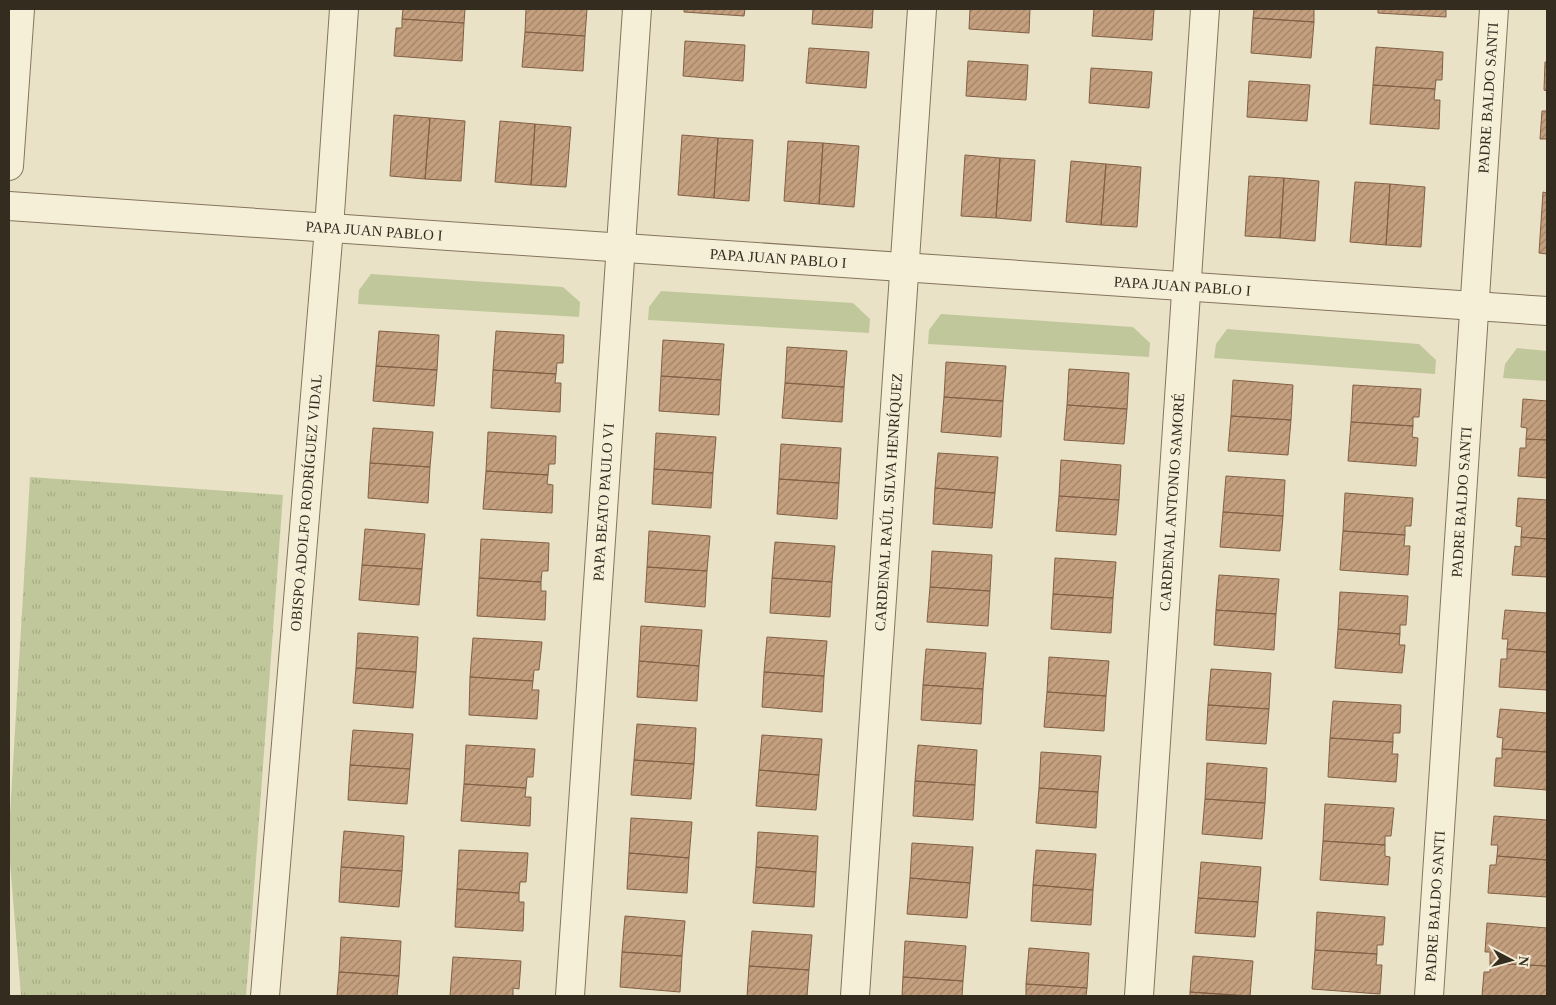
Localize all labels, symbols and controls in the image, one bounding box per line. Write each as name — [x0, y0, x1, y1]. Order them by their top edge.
street label: PADRE BALDO SANTI — [1475, 22, 1501, 174]
street label: PAPA JUAN PABLO I — [305, 218, 443, 244]
street label: PAPA JUAN PABLO I — [709, 246, 847, 271]
street label: PAPA JUAN PABLO I — [1113, 273, 1251, 299]
street label: CARDENAL RAÚL SILVA HENRÍQUEZ — [872, 373, 905, 632]
street label: OBISPO ADOLFO RODRÍGUEZ VIDAL — [287, 374, 325, 632]
street label: CARDENAL ANTONIO SAMORÉ — [1157, 393, 1187, 612]
street label: PAPA BEATO PAULO VI — [590, 423, 617, 582]
street label: PADRE BALDO SANTI — [1449, 426, 1474, 578]
street label: PADRE BALDO SANTI — [1422, 830, 1448, 982]
north arrow — [1486, 935, 1536, 985]
text: N — [1515, 955, 1531, 967]

